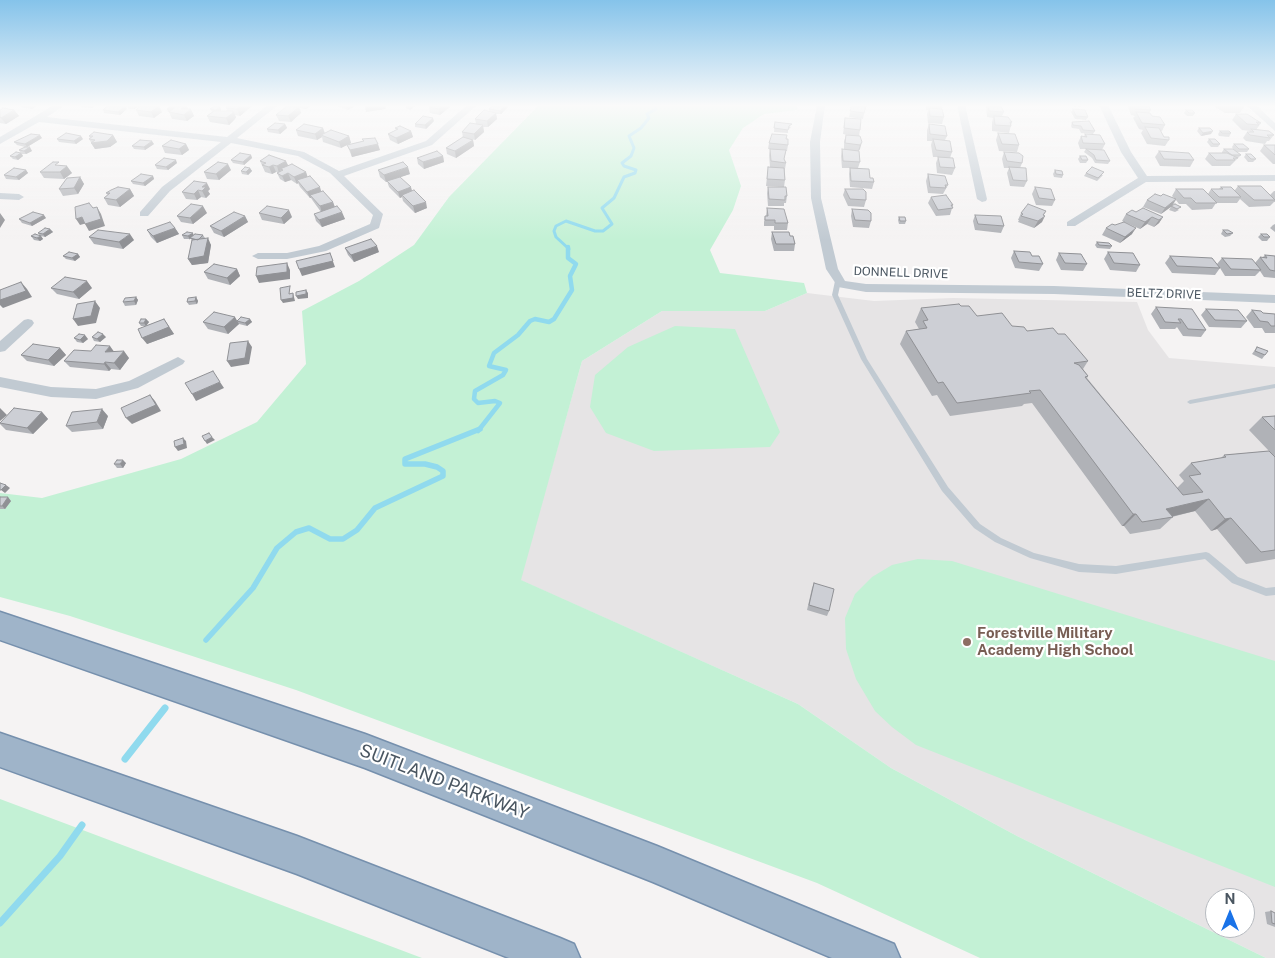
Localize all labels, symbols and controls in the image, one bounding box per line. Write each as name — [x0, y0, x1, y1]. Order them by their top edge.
street label: DONNELL DRIVE — [853, 264, 949, 282]
street label: BELTZ DRIVE — [1126, 286, 1202, 302]
place label: Forestville Military Academy High School — [977, 624, 1134, 659]
marker: Forestville Military Academy High School — [961, 636, 973, 648]
street label: SUITLAND PARKWAY — [356, 740, 532, 824]
north arrow — [1205, 888, 1255, 938]
text: N — [1225, 891, 1235, 907]

